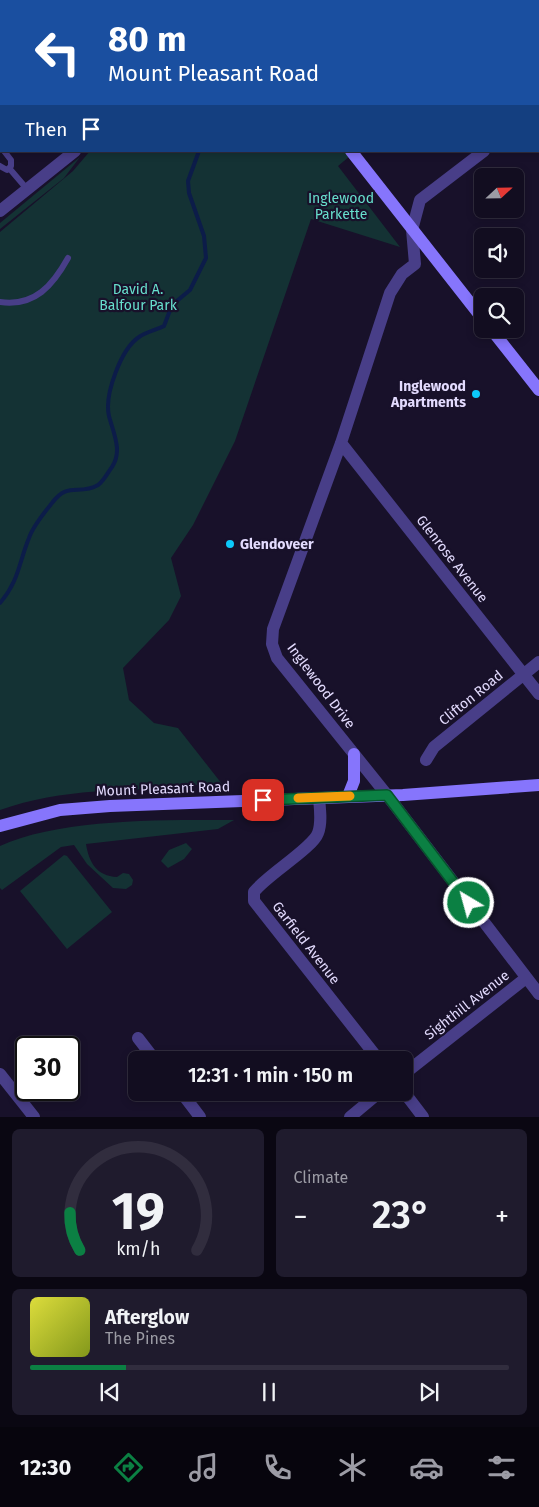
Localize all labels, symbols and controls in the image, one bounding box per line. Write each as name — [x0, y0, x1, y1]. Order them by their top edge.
text: 80 m — [108, 18, 187, 60]
icon: left — [25, 20, 90, 85]
text: Mount Pleasant Road — [108, 60, 319, 87]
icon: arrive — [77, 115, 105, 143]
text: Then — [25, 118, 67, 141]
north arrow — [474, 168, 524, 218]
map controls — [474, 168, 524, 338]
park label: Inglewood Parkette — [308, 190, 374, 223]
button: sound — [474, 228, 524, 278]
park label: David A. Balfour Park — [99, 281, 178, 314]
button: search — [474, 288, 524, 338]
place label: Inglewood Apartments — [390, 378, 466, 411]
marker: Inglewood Apartments — [470, 388, 482, 400]
street label: Glenrose Avenue — [413, 512, 491, 606]
place label: Glendoveer — [240, 536, 314, 553]
marker: Glendoveer — [224, 538, 236, 550]
street label: Inglewood Drive — [283, 640, 359, 732]
street label: Clifton Road — [435, 667, 507, 729]
street label: Mount Pleasant Road — [96, 778, 230, 800]
pin — [242, 779, 284, 821]
icon: arrive — [249, 786, 277, 814]
position arrow — [442, 876, 494, 928]
street label: Garfield Avenue — [268, 898, 344, 988]
street label: Sighthill Avenue — [421, 967, 513, 1043]
speed limit sign: 30 — [15, 1036, 80, 1101]
text: 12:31 · 1 min · 150 m — [188, 1064, 353, 1087]
text: Climate — [294, 1168, 348, 1187]
text: 19 — [111, 1180, 164, 1243]
text: 23° — [372, 1192, 431, 1238]
text: − — [294, 1200, 308, 1233]
text: + — [495, 1200, 509, 1233]
text: km/h — [116, 1238, 160, 1260]
text: Afterglow — [105, 1306, 189, 1329]
text: The Pines — [105, 1329, 175, 1348]
icon: previous — [96, 1378, 124, 1406]
icon: pause — [255, 1378, 283, 1406]
icon: next — [415, 1378, 443, 1406]
icon: directions — [111, 1450, 146, 1485]
icon: music — [186, 1450, 221, 1485]
icon: phone — [260, 1450, 295, 1485]
icon: climate — [335, 1450, 370, 1485]
icon: car — [409, 1450, 444, 1485]
icon: filters — [484, 1450, 519, 1485]
text: 12:30 — [20, 1454, 71, 1481]

